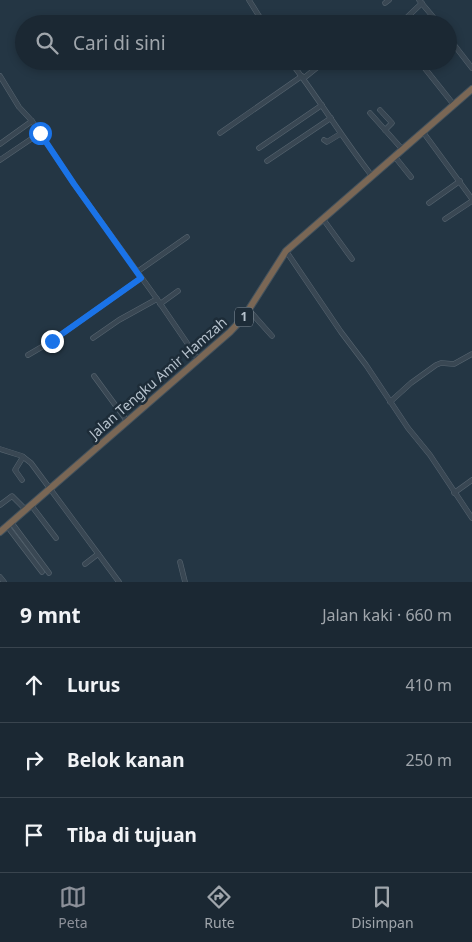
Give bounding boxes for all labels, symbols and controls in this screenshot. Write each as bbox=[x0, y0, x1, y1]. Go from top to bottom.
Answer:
search box bbox=[15, 15, 457, 70]
icon: search bbox=[33, 29, 61, 57]
text: Cari di sini bbox=[73, 30, 166, 56]
route start bbox=[29, 122, 52, 145]
road number: 1 bbox=[235, 308, 253, 326]
street label: Jalan Tengku Amir Hamzah bbox=[83, 313, 231, 444]
route end bbox=[41, 330, 64, 353]
text: 9 mnt bbox=[20, 601, 81, 629]
text: Jalan kaki · 660 m bbox=[322, 604, 452, 626]
icon: ahead bbox=[20, 671, 48, 699]
text: Lurus bbox=[67, 672, 120, 698]
text: 410 m bbox=[405, 674, 452, 696]
icon: right bbox=[20, 746, 48, 774]
text: Belok kanan bbox=[67, 747, 184, 773]
text: 250 m bbox=[405, 749, 452, 771]
icon: arrive bbox=[20, 821, 48, 849]
text: Tiba di tujuan bbox=[67, 822, 197, 848]
tab: Peta bbox=[58, 883, 88, 932]
tab: Rute bbox=[204, 883, 235, 932]
tab: Disimpan bbox=[351, 883, 414, 932]

